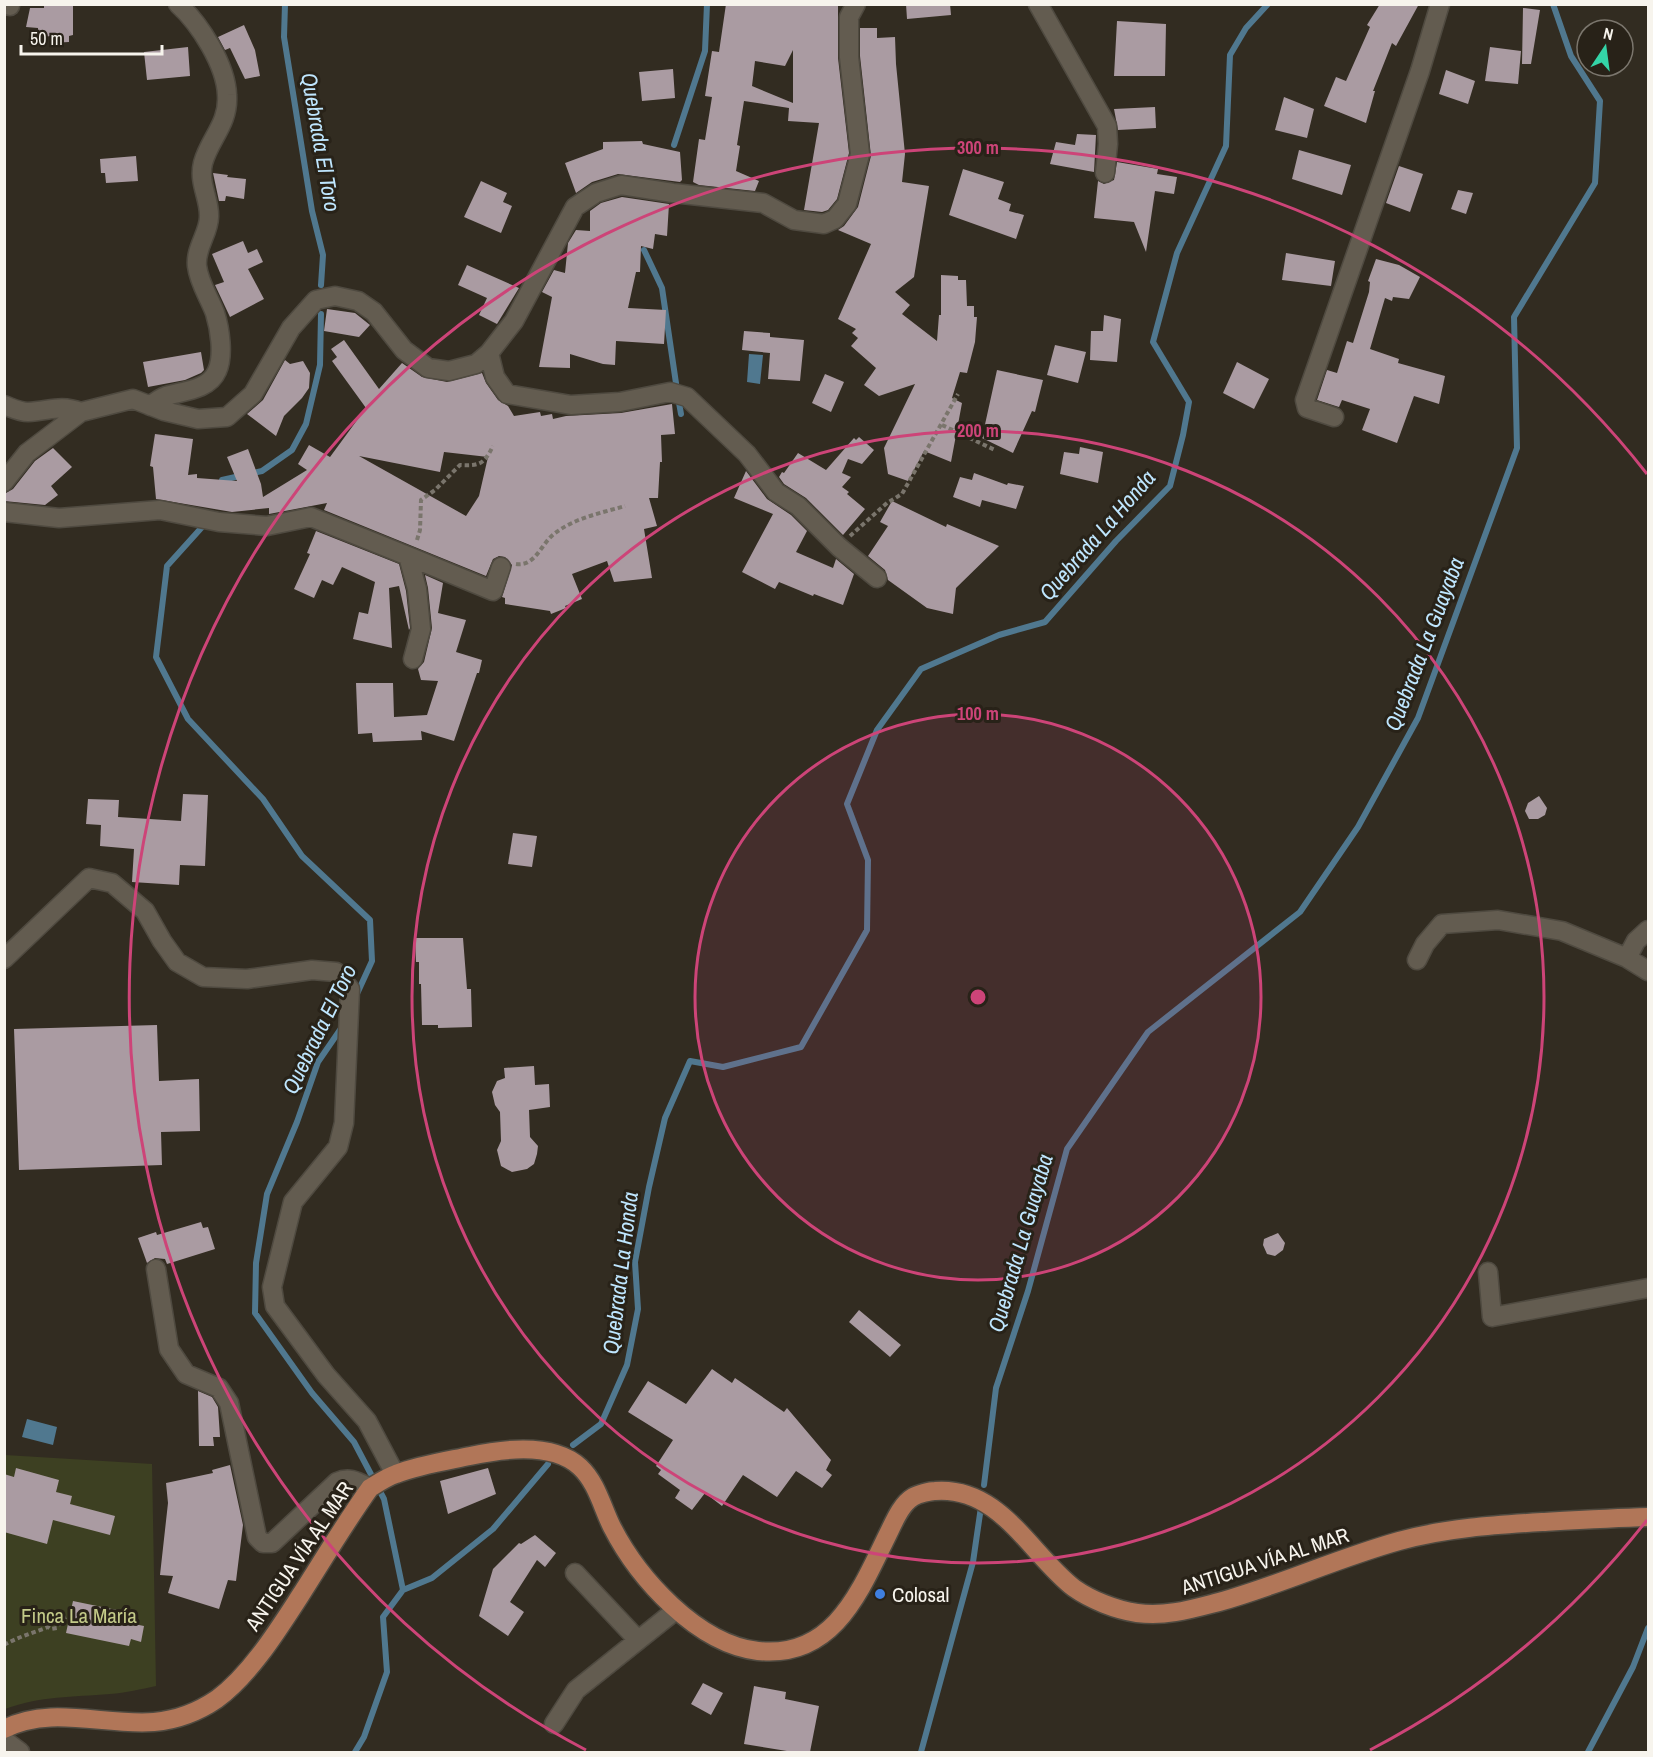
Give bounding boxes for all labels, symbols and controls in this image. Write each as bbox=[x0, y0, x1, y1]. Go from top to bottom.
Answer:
scale bar bbox=[21, 18, 162, 56]
north arrow bbox=[1575, 18, 1635, 78]
text: N bbox=[1601, 22, 1615, 45]
text: 50 m bbox=[30, 26, 63, 51]
water label: Quebrada El Toro bbox=[294, 70, 348, 214]
text: 300 m bbox=[957, 135, 999, 160]
text: 200 m bbox=[957, 418, 999, 443]
water label: Quebrada La Honda bbox=[1032, 463, 1162, 607]
water label: Quebrada La Guayaba bbox=[1377, 553, 1471, 735]
text: 100 m bbox=[957, 701, 999, 726]
water label: Quebrada El Toro bbox=[275, 959, 363, 1099]
centre of rings bbox=[968, 987, 988, 1007]
water label: Quebrada La Guayaba bbox=[980, 1151, 1060, 1335]
water label: Quebrada La Honda bbox=[595, 1190, 645, 1356]
street label: ANTIGUA VÍA AL MAR bbox=[238, 1476, 360, 1637]
street label: ANTIGUA VÍA AL MAR bbox=[1177, 1520, 1352, 1602]
place label: Colosal bbox=[892, 1580, 949, 1609]
marker: Colosal bbox=[873, 1587, 887, 1601]
park label: Finca La María bbox=[21, 1601, 137, 1630]

